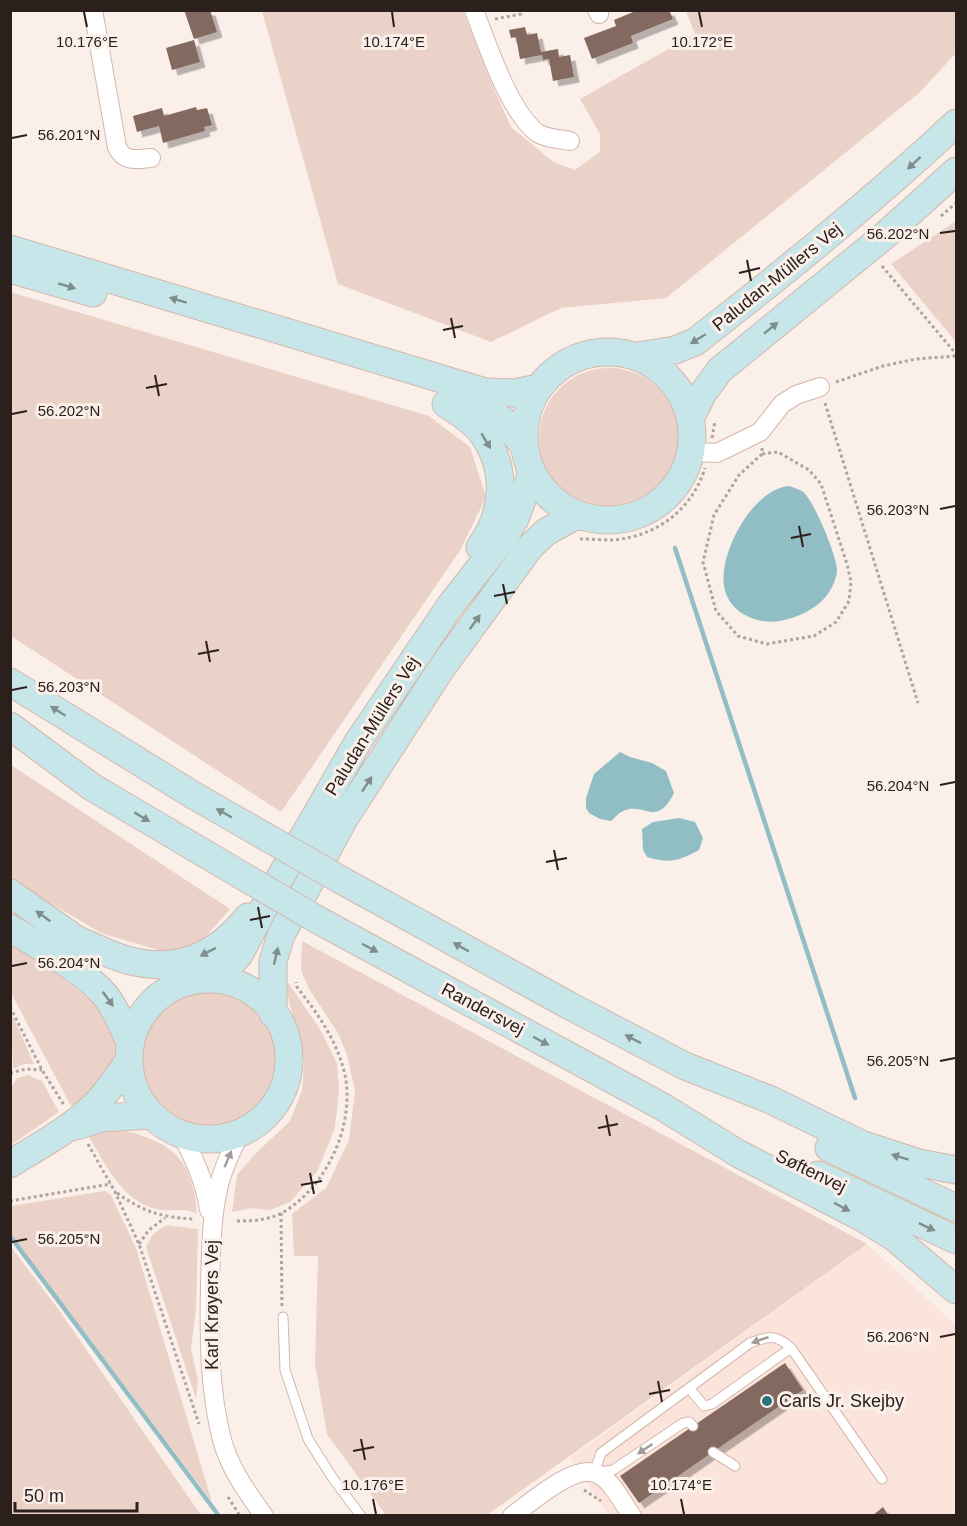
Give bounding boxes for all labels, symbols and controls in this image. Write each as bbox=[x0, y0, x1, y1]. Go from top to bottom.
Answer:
text: 10.176°E bbox=[56, 33, 118, 50]
text: 10.174°E bbox=[363, 33, 425, 50]
text: 10.172°E bbox=[671, 33, 733, 50]
text: 56.201°N bbox=[38, 126, 100, 143]
one-way arrow bbox=[906, 156, 921, 170]
street label: Paludan-Müllers Vej bbox=[708, 219, 846, 335]
text: 56.202°N bbox=[867, 225, 929, 242]
one-way arrow bbox=[58, 282, 76, 291]
one-way arrow bbox=[169, 294, 187, 304]
one-way arrow bbox=[763, 322, 779, 335]
one-way arrow bbox=[689, 334, 706, 345]
text: 56.202°N bbox=[38, 402, 100, 419]
one-way arrow bbox=[480, 433, 491, 449]
text: 56.203°N bbox=[867, 501, 929, 518]
one-way arrow bbox=[469, 614, 481, 630]
street label: Paludan-Müllers Vej bbox=[321, 653, 423, 799]
text: 56.203°N bbox=[38, 678, 100, 695]
one-way arrow bbox=[49, 706, 66, 717]
one-way arrow bbox=[361, 776, 372, 792]
text: 56.204°N bbox=[867, 777, 929, 794]
one-way arrow bbox=[216, 807, 232, 818]
one-way arrow bbox=[134, 812, 150, 823]
one-way arrow bbox=[35, 911, 51, 922]
one-way arrow bbox=[453, 942, 470, 952]
one-way arrow bbox=[361, 943, 378, 953]
one-way arrow bbox=[271, 946, 281, 965]
one-way arrow bbox=[200, 947, 217, 957]
text: 56.204°N bbox=[38, 954, 100, 971]
street label: Randersvej bbox=[438, 979, 528, 1039]
one-way arrow bbox=[102, 991, 114, 1007]
one-way arrow bbox=[625, 1034, 642, 1044]
one-way arrow bbox=[533, 1036, 550, 1046]
text: 56.205°N bbox=[867, 1052, 929, 1069]
street label: Søftenvej bbox=[772, 1145, 850, 1197]
one-way arrow bbox=[224, 1150, 233, 1168]
one-way arrow bbox=[891, 1152, 909, 1161]
one-way arrow bbox=[834, 1202, 851, 1212]
one-way arrow bbox=[918, 1222, 935, 1231]
text: 56.205°N bbox=[38, 1230, 100, 1247]
street label: Karl Krøyers Vej bbox=[202, 1240, 222, 1370]
text: 56.206°N bbox=[867, 1328, 929, 1345]
one-way arrow bbox=[750, 1336, 768, 1346]
place label: Carls Jr. Skejby bbox=[779, 1391, 904, 1411]
marker: Carls Jr. Skejby bbox=[760, 1394, 774, 1408]
one-way arrow bbox=[637, 1443, 653, 1454]
scale bar bbox=[15, 1475, 136, 1513]
text: 10.176°E bbox=[342, 1476, 404, 1493]
text: 10.174°E bbox=[650, 1476, 712, 1493]
text: 50 m bbox=[24, 1486, 64, 1506]

